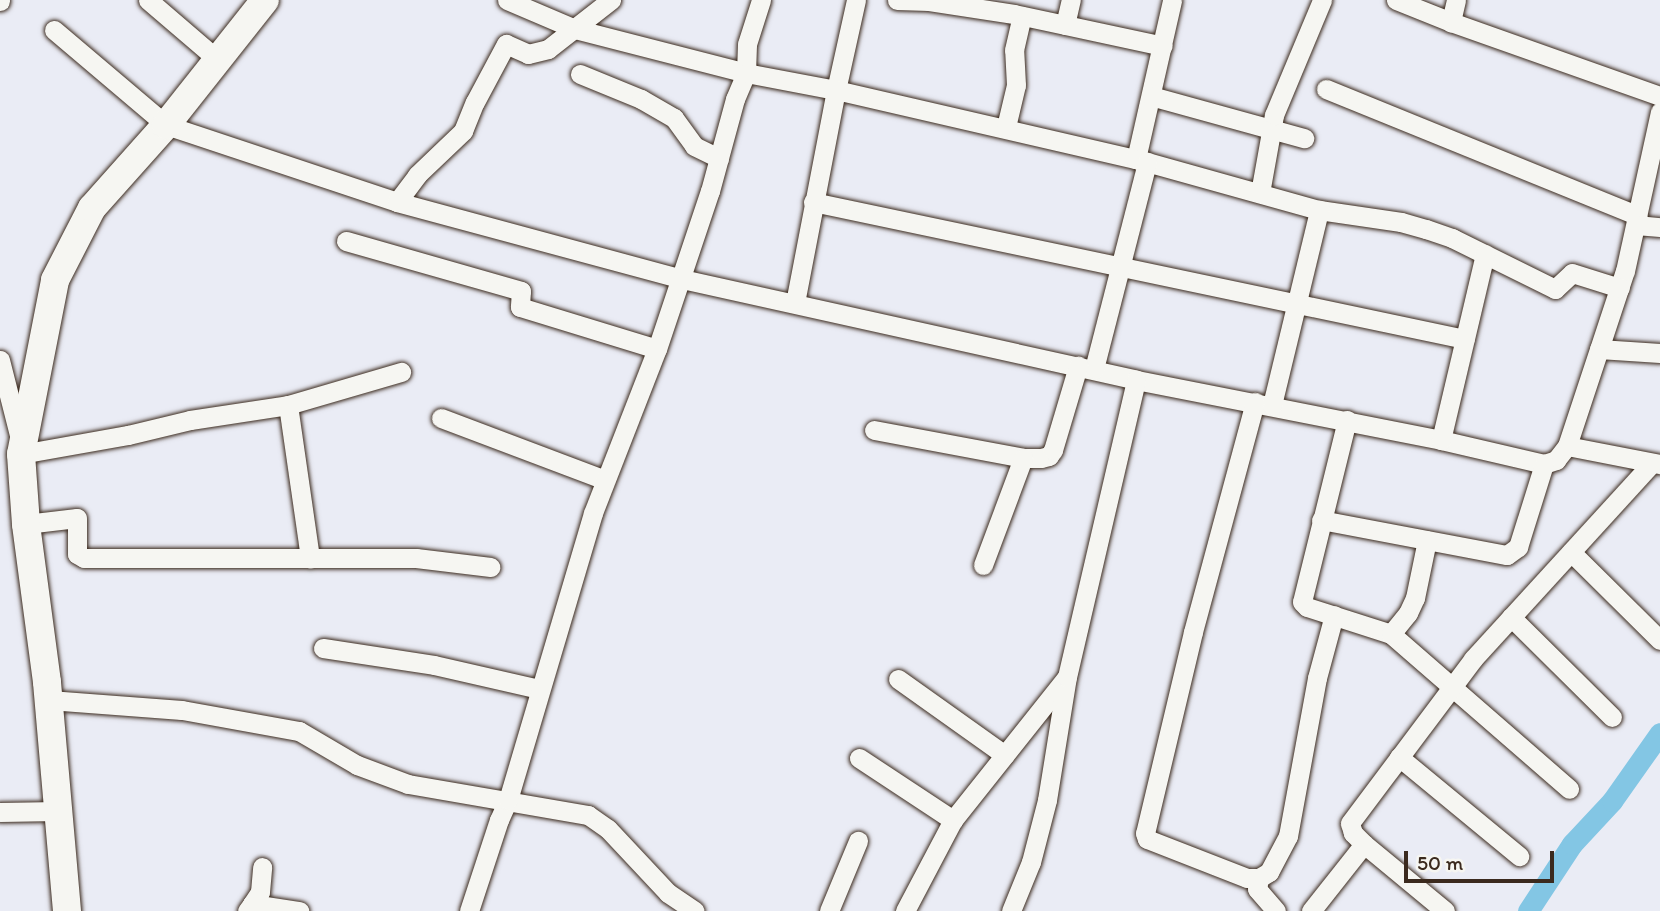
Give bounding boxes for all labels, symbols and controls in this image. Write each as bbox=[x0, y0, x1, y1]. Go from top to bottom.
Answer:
scale bar bbox=[1408, 838, 1558, 882]
text: 50 m bbox=[1417, 850, 1463, 875]

